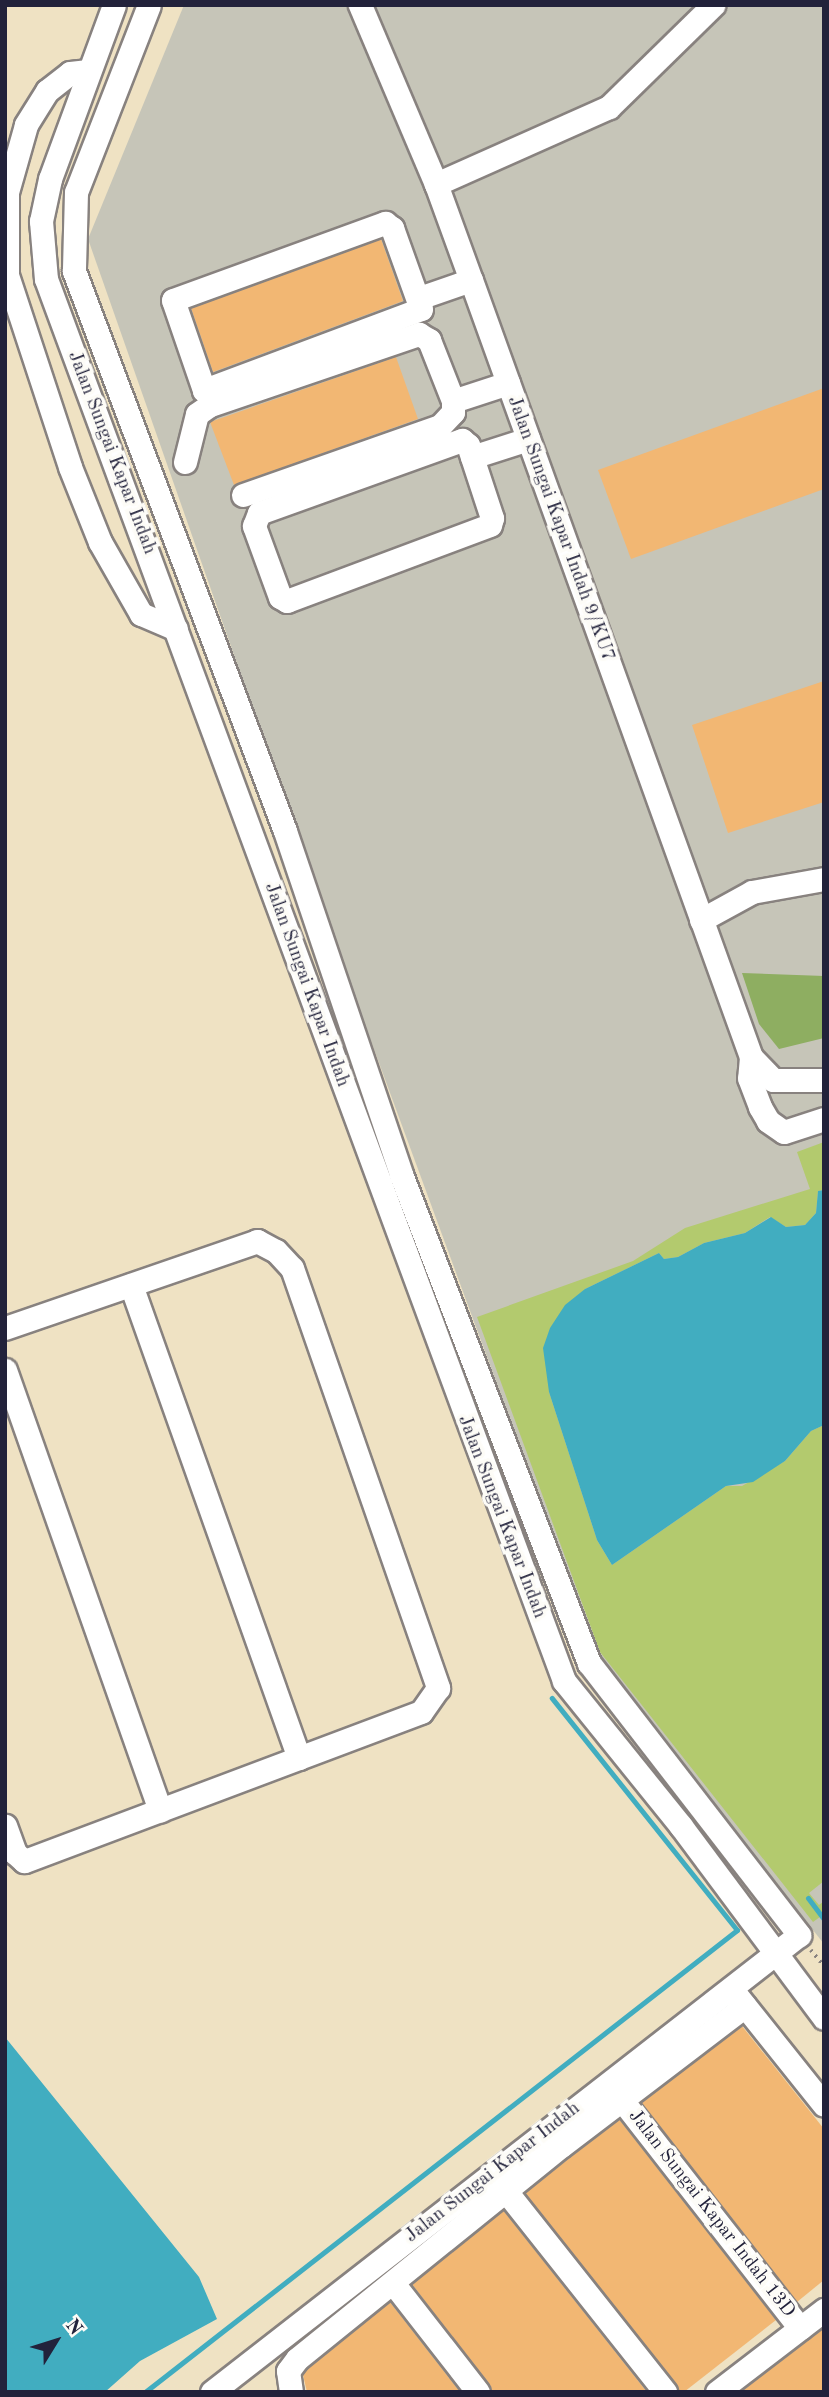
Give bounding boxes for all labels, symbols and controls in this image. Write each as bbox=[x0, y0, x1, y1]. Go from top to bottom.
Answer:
street label: Jalan Sungai Kapar Indah bbox=[62, 348, 160, 558]
street label: Jalan Sungai Kapar Indah 9/KU7 bbox=[501, 393, 619, 665]
street label: Jalan Sungai Kapar Indah bbox=[258, 880, 354, 1090]
street label: Jalan Sungai Kapar Indah bbox=[452, 1412, 550, 1622]
street label: Jalan Sungai Kapar Indah bbox=[401, 2098, 585, 2248]
street label: Jalan Sungai Kapar Indah 13D bbox=[623, 2105, 799, 2323]
north arrow bbox=[21, 2306, 91, 2376]
text: N bbox=[61, 2316, 85, 2339]

